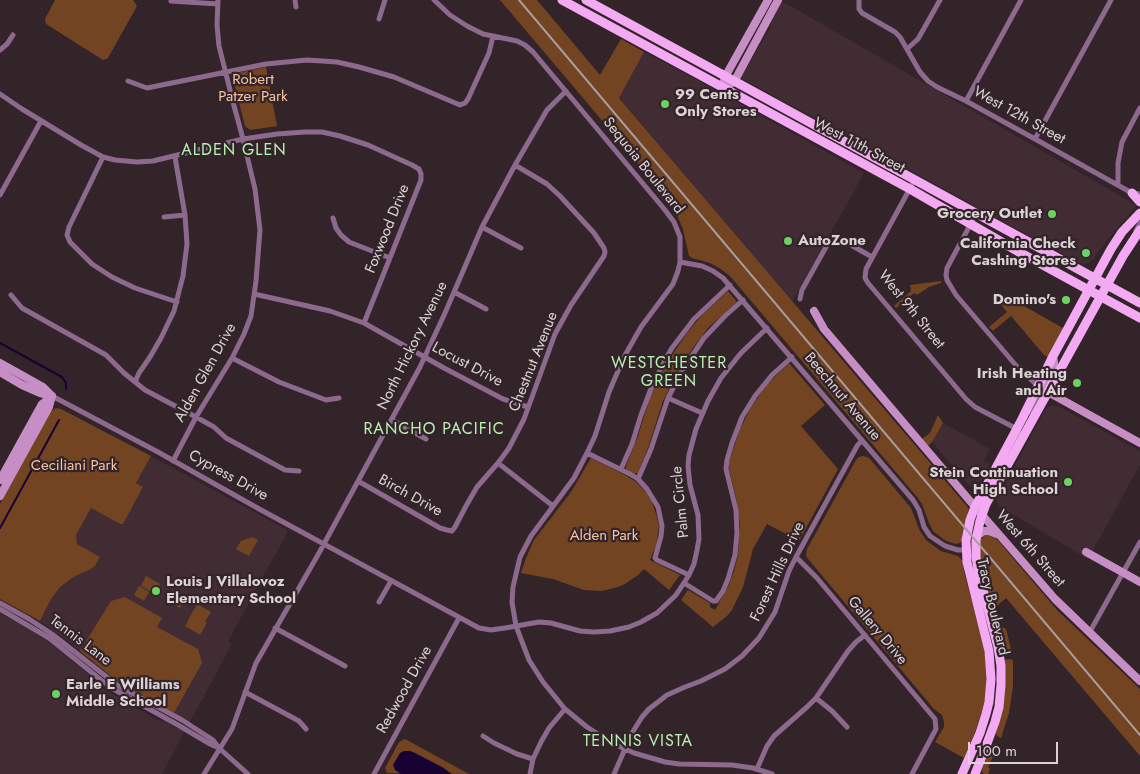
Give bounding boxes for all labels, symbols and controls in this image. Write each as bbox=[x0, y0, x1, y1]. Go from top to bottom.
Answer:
park label: Robert Patzer Park bbox=[218, 71, 288, 106]
street label: West 12th Street bbox=[970, 83, 1068, 149]
place label: 99 Cents Only Stores bbox=[675, 86, 757, 121]
marker: 99 Cents Only Stores bbox=[659, 98, 671, 110]
street label: Sequoia Boulevard bbox=[599, 114, 687, 218]
street label: West 11th Street bbox=[810, 114, 908, 178]
district label: ALDEN GLEN bbox=[180, 141, 288, 161]
street label: Foxwood Drive bbox=[362, 182, 414, 276]
place label: Grocery Outlet bbox=[937, 205, 1042, 223]
marker: Grocery Outlet bbox=[1046, 208, 1058, 220]
place label: AutoZone bbox=[798, 232, 866, 250]
marker: AutoZone bbox=[782, 235, 794, 247]
place label: California Check Cashing Stores bbox=[960, 235, 1076, 270]
marker: California Check Cashing Stores bbox=[1080, 247, 1092, 259]
street label: West 9th Street bbox=[874, 267, 948, 353]
street label: North Hickory Avenue bbox=[374, 279, 452, 413]
place label: Domino's bbox=[993, 291, 1056, 309]
marker: Domino's bbox=[1060, 294, 1072, 306]
street label: Chestnut Avenue bbox=[506, 309, 562, 415]
street label: Alden Glen Drive bbox=[171, 320, 241, 426]
street label: Locust Drive bbox=[429, 339, 505, 391]
street label: Beechnut Avenue bbox=[800, 349, 884, 445]
district label: WESTCHESTER GREEN bbox=[610, 354, 728, 392]
place label: Irish Heating and Air bbox=[977, 365, 1067, 400]
marker: Irish Heating and Air bbox=[1071, 377, 1083, 389]
district label: RANCHO PACIFIC bbox=[362, 420, 506, 440]
street label: Cypress Drive bbox=[185, 447, 271, 505]
park label: Ceciliani Park bbox=[31, 457, 117, 475]
place label: Stein Continuation High School bbox=[929, 464, 1058, 499]
street label: Palm Circle bbox=[668, 465, 694, 539]
street label: Birch Drive bbox=[375, 471, 445, 521]
marker: Stein Continuation High School bbox=[1062, 476, 1074, 488]
street label: West 6th Street bbox=[992, 507, 1068, 591]
street label: Forest Hills Drive bbox=[747, 520, 809, 624]
park label: Alden Park bbox=[570, 527, 638, 545]
street label: Tracy Boulevard bbox=[972, 557, 1012, 657]
place label: Louis J Villalovoz Elementary School bbox=[166, 573, 296, 608]
marker: Louis J Villalovoz Elementary School bbox=[150, 585, 162, 597]
street label: Gallery Drive bbox=[843, 593, 911, 669]
street label: Tennis Lane bbox=[45, 612, 115, 670]
street label: Redwood Drive bbox=[374, 643, 436, 737]
place label: Earle E Williams Middle School bbox=[66, 676, 180, 711]
marker: Earle E Williams Middle School bbox=[50, 688, 62, 700]
district label: TENNIS VISTA bbox=[581, 732, 695, 752]
scale bar bbox=[970, 732, 1060, 764]
text: 100 m bbox=[976, 740, 1017, 762]

